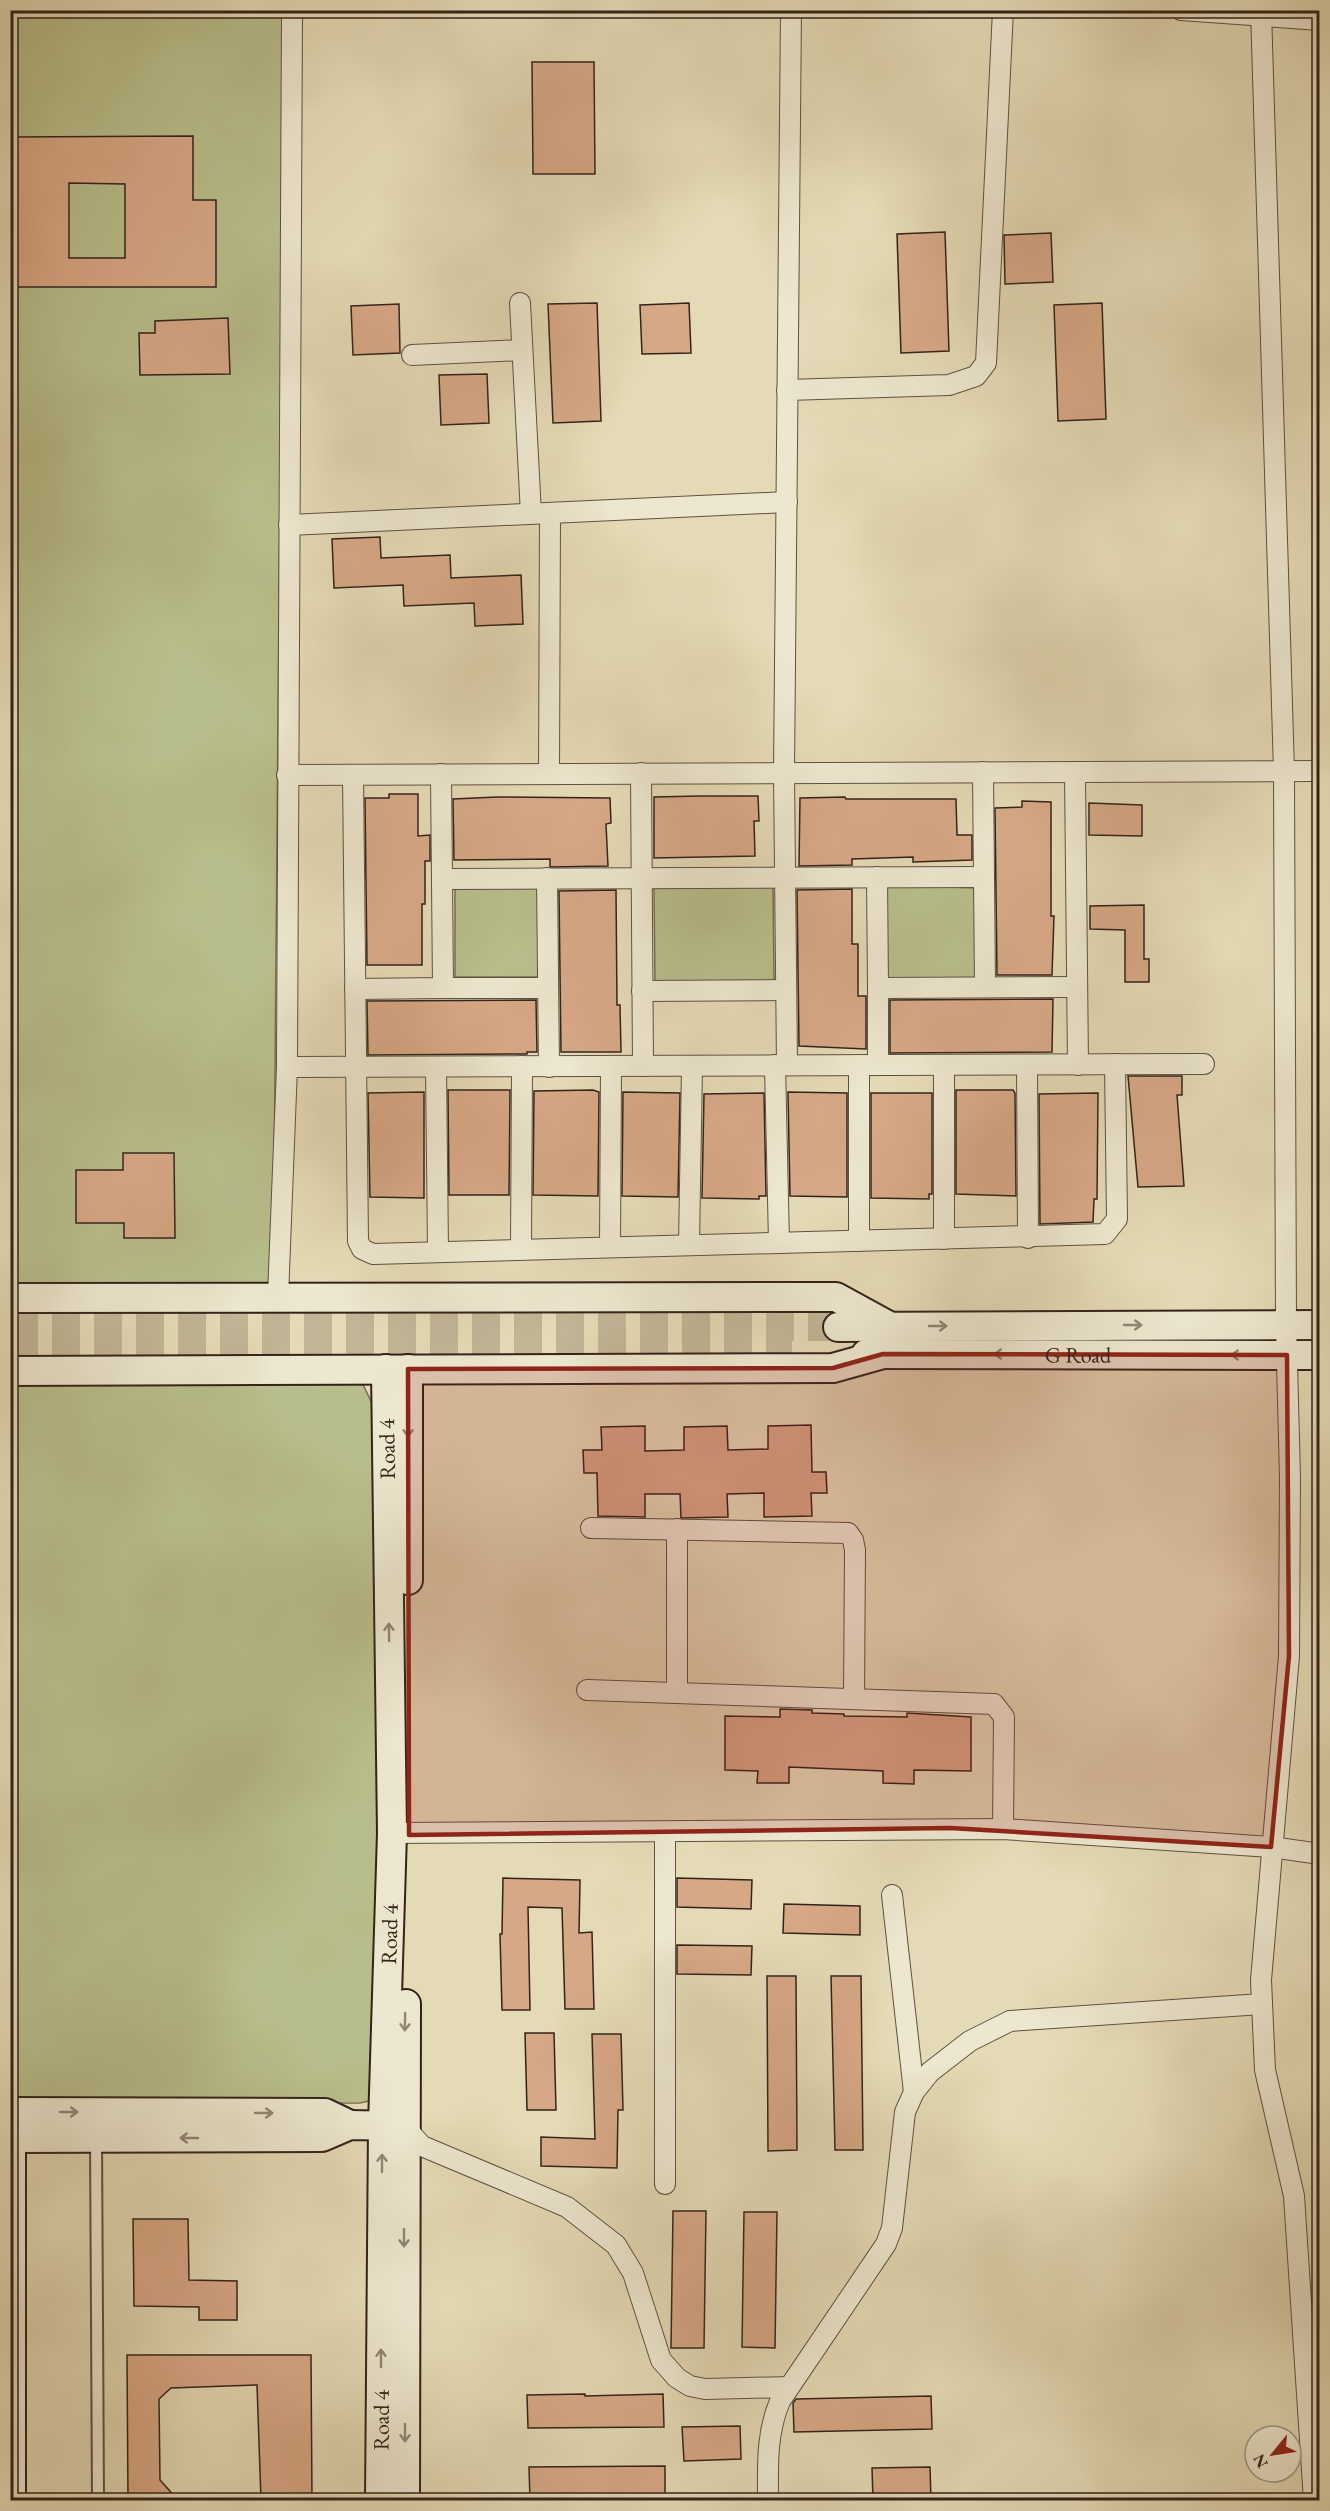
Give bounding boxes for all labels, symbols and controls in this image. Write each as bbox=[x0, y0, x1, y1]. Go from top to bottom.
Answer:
one-way arrow bbox=[1123, 1319, 1143, 1331]
one-way arrow bbox=[928, 1320, 948, 1332]
street label: G Road bbox=[1045, 1340, 1112, 1369]
one-way arrow bbox=[994, 1348, 1014, 1360]
one-way arrow bbox=[1231, 1349, 1251, 1361]
one-way arrow bbox=[402, 1417, 414, 1437]
street label: Road 4 bbox=[372, 1418, 402, 1480]
one-way arrow bbox=[383, 1623, 395, 1643]
street label: Road 4 bbox=[373, 1903, 404, 1965]
one-way arrow bbox=[400, 2011, 411, 2031]
one-way arrow bbox=[58, 2106, 78, 2118]
one-way arrow bbox=[253, 2107, 273, 2119]
one-way arrow bbox=[179, 2132, 199, 2144]
one-way arrow bbox=[376, 2154, 388, 2174]
one-way arrow bbox=[398, 2227, 410, 2247]
one-way arrow bbox=[375, 2349, 387, 2369]
street label: Road 4 bbox=[366, 2389, 395, 2451]
one-way arrow bbox=[399, 2422, 411, 2442]
north arrow bbox=[1243, 2424, 1303, 2484]
text: N bbox=[1248, 2450, 1273, 2472]

